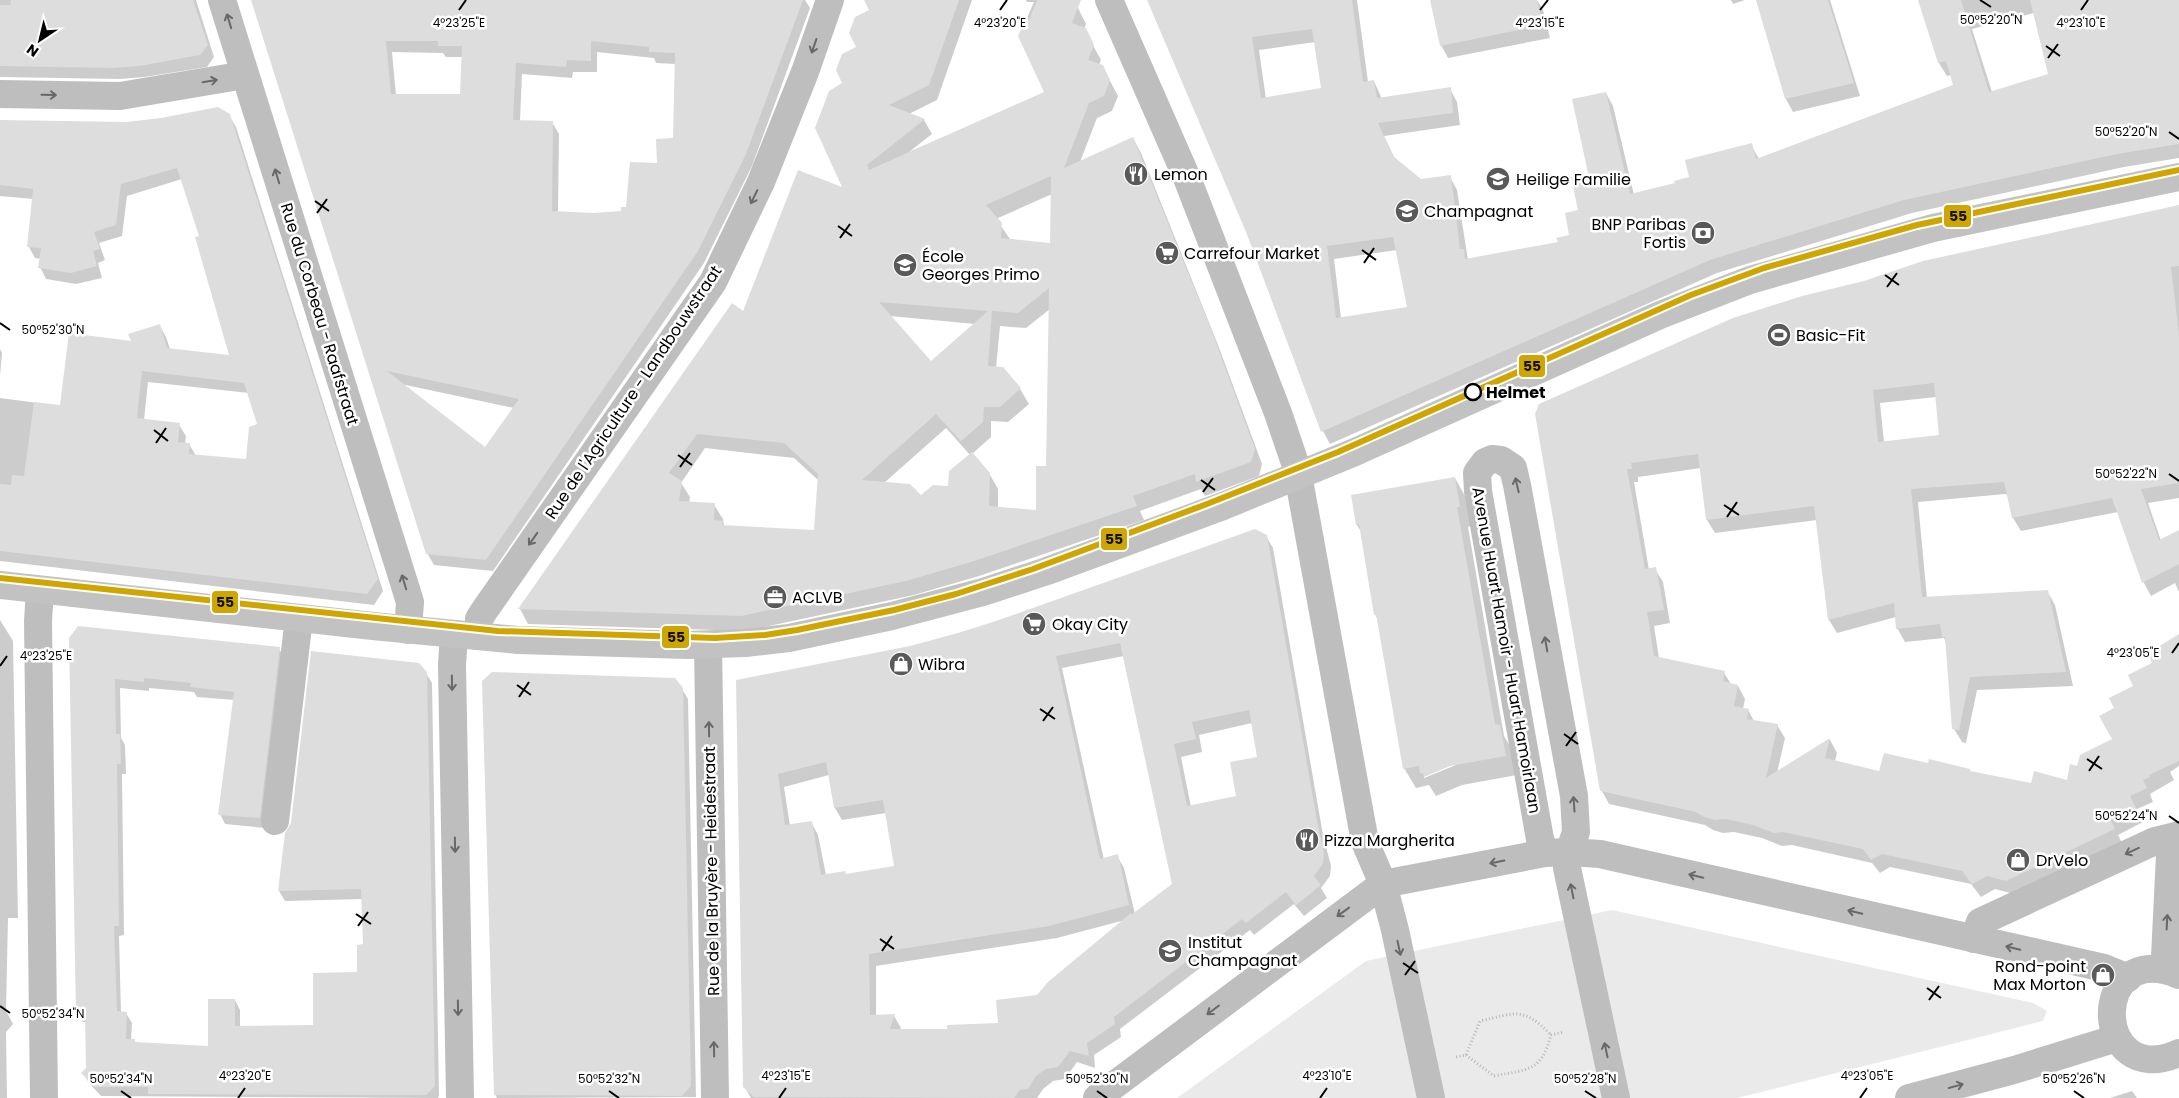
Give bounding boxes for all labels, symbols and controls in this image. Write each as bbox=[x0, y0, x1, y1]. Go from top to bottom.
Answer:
text: 50°52'20"N bbox=[1960, 11, 2022, 28]
one-way arrow bbox=[223, 14, 233, 30]
text: 4°23'25"E bbox=[433, 14, 485, 31]
text: 4°23'20"E bbox=[974, 14, 1026, 31]
text: 4°23'15"E bbox=[1515, 14, 1565, 31]
text: 4°23'10"E bbox=[2056, 14, 2106, 31]
north arrow bbox=[15, 15, 65, 65]
one-way arrow bbox=[809, 38, 818, 53]
text: N bbox=[22, 39, 43, 62]
one-way arrow bbox=[202, 76, 218, 86]
one-way arrow bbox=[40, 90, 56, 100]
text: 50°52'20"N bbox=[2095, 123, 2157, 140]
restaurant icon: Lemon bbox=[1123, 161, 1149, 187]
place label: Lemon bbox=[1154, 163, 1208, 186]
school or university icon: Heilige Familie bbox=[1485, 166, 1511, 192]
place label: Heilige Familie bbox=[1516, 168, 1631, 191]
one-way arrow bbox=[272, 169, 282, 185]
one-way arrow bbox=[749, 189, 758, 204]
school or university icon: Champagnat bbox=[1394, 198, 1420, 224]
street label: Rue du Corbeau - Raafstraat bbox=[275, 200, 364, 428]
place label: Champagnat bbox=[1424, 200, 1533, 223]
line badge: 55 bbox=[1943, 204, 1972, 228]
text: 55 bbox=[1949, 206, 1967, 226]
place label: BNP Paribas Fortis bbox=[1591, 213, 1686, 254]
bank icon: BNP Paribas Fortis bbox=[1690, 220, 1716, 246]
supermarket icon: Carrefour Market bbox=[1154, 240, 1180, 266]
place label: Carrefour Market bbox=[1184, 242, 1320, 265]
place label: École Georges Primo bbox=[922, 245, 1040, 286]
school or university icon: École Georges Primo bbox=[892, 252, 918, 278]
street label: Rue de l'Agriculture - Landbouwstraat bbox=[540, 261, 727, 524]
text: 50°52'30"N bbox=[22, 321, 84, 338]
sports icon: Basic-Fit bbox=[1766, 322, 1792, 348]
place label: Basic-Fit bbox=[1796, 324, 1865, 347]
line badge: 55 bbox=[1518, 354, 1546, 378]
text: 55 bbox=[1523, 356, 1541, 376]
place label: Helmet bbox=[1486, 381, 1546, 404]
marker: Helmet bbox=[1464, 383, 1482, 401]
text: 50°52'22"N bbox=[2095, 465, 2157, 482]
one-way arrow bbox=[1512, 477, 1521, 493]
street label: Avenue Huart Hamoir - Huart Hamoirlaan bbox=[1466, 485, 1547, 815]
line badge: 55 bbox=[1100, 527, 1128, 551]
text: 55 bbox=[1105, 529, 1123, 549]
one-way arrow bbox=[528, 531, 538, 545]
one-way arrow bbox=[399, 575, 408, 590]
office icon: ACLVB bbox=[762, 584, 788, 610]
place label: ACLVB bbox=[792, 586, 843, 609]
line badge: 55 bbox=[211, 590, 239, 614]
text: 55 bbox=[216, 592, 234, 612]
supermarket icon: Okay City bbox=[1021, 611, 1047, 637]
place label: Okay City bbox=[1052, 613, 1128, 636]
line badge: 55 bbox=[661, 625, 690, 649]
text: 55 bbox=[667, 627, 685, 647]
one-way arrow bbox=[1541, 637, 1551, 653]
text: 4°23'05"E bbox=[2106, 644, 2160, 661]
text: 4°23'25"E bbox=[20, 647, 72, 664]
shop icon: Wibra bbox=[888, 651, 914, 677]
place label: Wibra bbox=[918, 653, 965, 676]
one-way arrow bbox=[447, 674, 457, 691]
one-way arrow bbox=[704, 722, 714, 738]
street label: Rue de la Bruyère - Heidestraat bbox=[698, 746, 725, 996]
one-way arrow bbox=[1570, 797, 1579, 813]
text: 50°52'24"N bbox=[2095, 807, 2157, 824]
restaurant icon: Pizza Margherita bbox=[1294, 827, 1320, 853]
place label: Pizza Margherita bbox=[1324, 829, 1455, 852]
one-way arrow bbox=[450, 837, 460, 853]
shop icon: DrVelo bbox=[2005, 847, 2031, 873]
one-way arrow bbox=[2125, 847, 2140, 857]
place label: DrVelo bbox=[2036, 849, 2088, 872]
one-way arrow bbox=[1489, 858, 1505, 867]
one-way arrow bbox=[1689, 871, 1705, 880]
one-way arrow bbox=[1567, 884, 1576, 900]
one-way arrow bbox=[1337, 907, 1350, 918]
one-way arrow bbox=[1847, 907, 1863, 916]
one-way arrow bbox=[2163, 915, 2172, 931]
place label: Institut Champagnat bbox=[1188, 931, 1297, 972]
school or university icon: Institut Champagnat bbox=[1157, 938, 1183, 964]
one-way arrow bbox=[1395, 940, 1404, 956]
one-way arrow bbox=[2006, 942, 2022, 952]
place label: Rond-point Max Morton bbox=[1993, 955, 2086, 996]
shop icon: Rond-point Max Morton bbox=[2090, 962, 2116, 988]
one-way arrow bbox=[454, 1000, 463, 1016]
text: 50°52'34"N bbox=[22, 1005, 84, 1022]
one-way arrow bbox=[1207, 1005, 1220, 1016]
one-way arrow bbox=[709, 1042, 719, 1058]
one-way arrow bbox=[1601, 1043, 1610, 1059]
text: 4°23'20"E bbox=[219, 1067, 271, 1084]
text: 4°23'15"E bbox=[761, 1067, 811, 1084]
text: 4°23'10"E bbox=[1302, 1067, 1352, 1084]
text: 4°23'05"E bbox=[1840, 1067, 1894, 1084]
text: 50°52'34"N bbox=[90, 1070, 152, 1087]
text: 50°52'32"N bbox=[578, 1070, 640, 1087]
text: 50°52'30"N bbox=[1066, 1070, 1128, 1087]
text: 50°52'28"N bbox=[1554, 1070, 1616, 1087]
text: 50°52'26"N bbox=[2043, 1070, 2105, 1087]
one-way arrow bbox=[1948, 1080, 1964, 1090]

